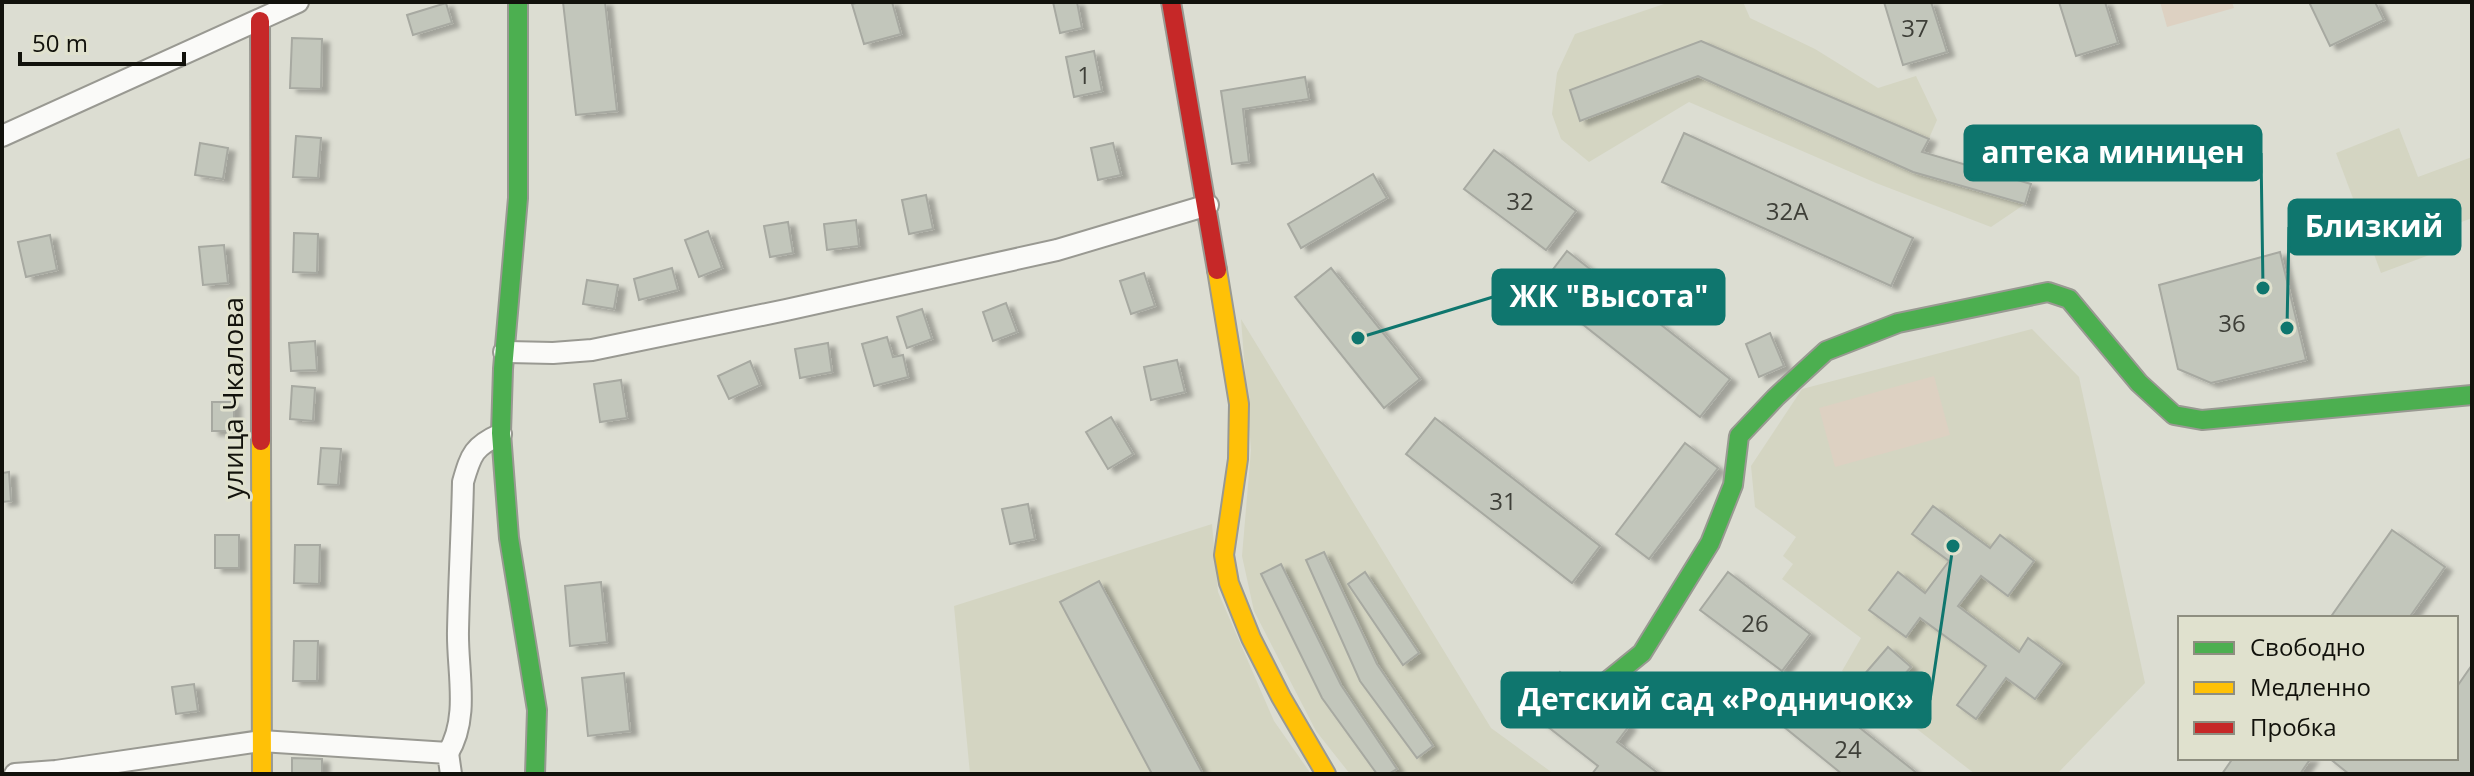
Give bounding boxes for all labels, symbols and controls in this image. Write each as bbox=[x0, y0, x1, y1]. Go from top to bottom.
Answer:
house number: 37 bbox=[1901, 11, 1929, 44]
scale bar bbox=[20, 16, 184, 66]
text: 50 m bbox=[32, 26, 88, 59]
house number: 1 bbox=[1077, 58, 1091, 91]
callout: аптека миницен bbox=[1965, 126, 2261, 180]
text: аптека миницен bbox=[1981, 131, 2245, 172]
house number: 32 bbox=[1506, 184, 1534, 217]
house number: 32А bbox=[1766, 194, 1809, 227]
callout: Близкий bbox=[2289, 200, 2460, 254]
text: Близкий bbox=[2305, 205, 2443, 246]
callout: ЖК "Высота" bbox=[1493, 270, 1724, 324]
text: ЖК "Высота" bbox=[1510, 275, 1708, 316]
street label: улица Чкалова bbox=[213, 297, 251, 499]
house number: 36 bbox=[2218, 306, 2246, 339]
house number: 31 bbox=[1489, 484, 1517, 517]
house number: 26 bbox=[1741, 606, 1769, 639]
legend bbox=[2178, 616, 2458, 760]
text: Свободно bbox=[2250, 630, 2365, 663]
text: Медленно bbox=[2250, 670, 2371, 703]
callout: Детский сад «Родничок» bbox=[1502, 673, 1930, 727]
text: Детский сад «Родничок» bbox=[1518, 678, 1914, 719]
text: Пробка bbox=[2250, 710, 2337, 743]
house number: 24 bbox=[1834, 732, 1862, 765]

